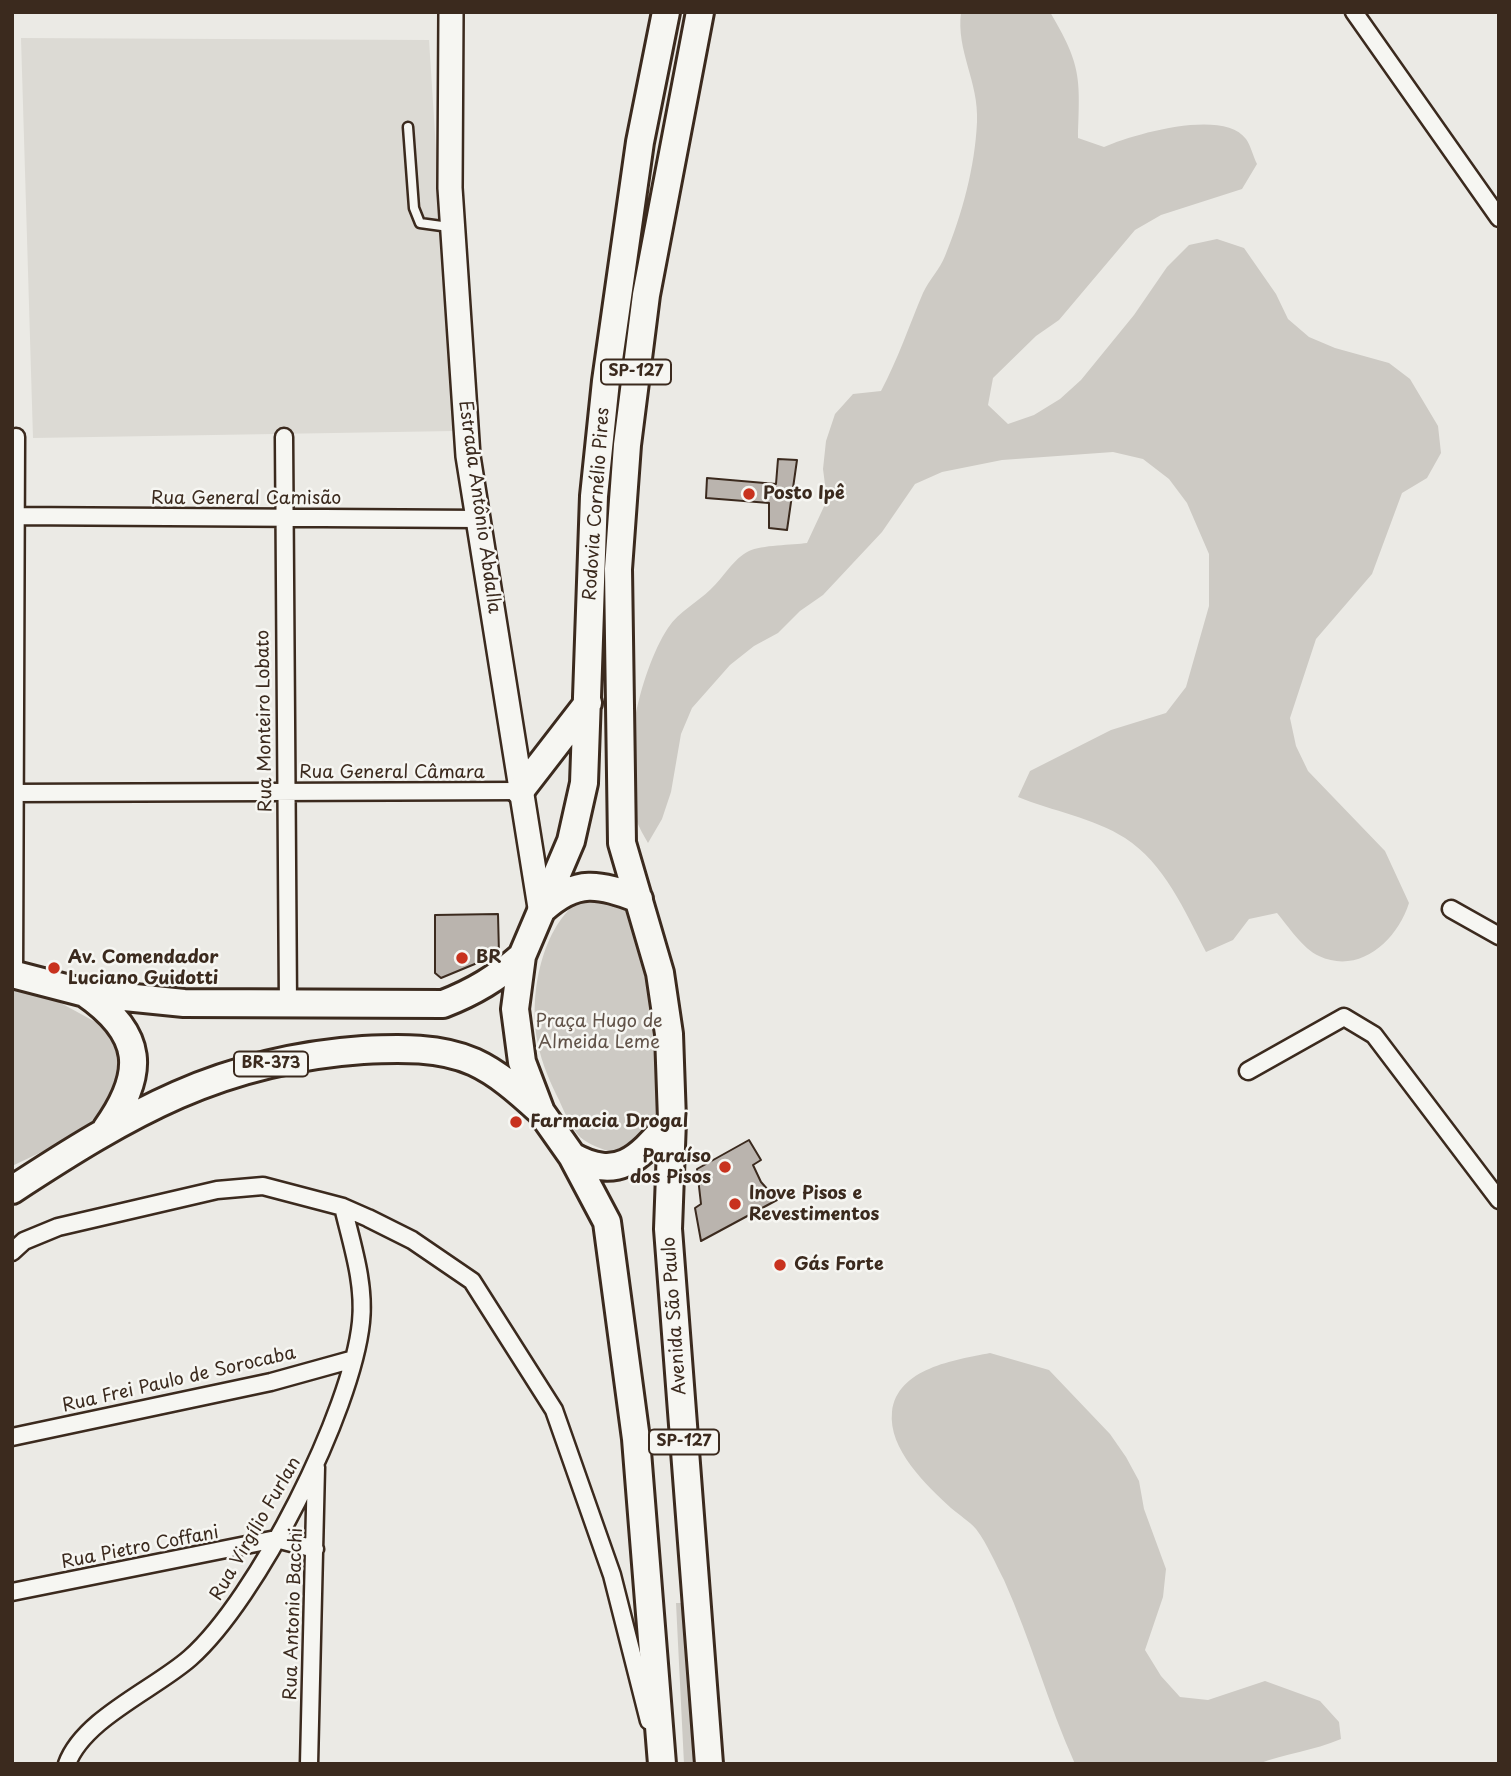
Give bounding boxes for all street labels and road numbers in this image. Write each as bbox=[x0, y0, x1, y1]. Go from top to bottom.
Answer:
road number: SP-127 bbox=[601, 360, 671, 384]
street label: Estrada Antônio Abdalla bbox=[453, 399, 505, 615]
street label: Rodovia Cornélio Pires bbox=[579, 407, 615, 601]
street label: Rua General Camisão bbox=[151, 488, 341, 510]
street label: Rua Monteiro Lobato bbox=[253, 630, 277, 812]
street label: Rua General Câmara bbox=[299, 762, 485, 784]
road number: BR-373 bbox=[234, 1052, 308, 1076]
street label: Avenida São Paulo bbox=[659, 1236, 691, 1396]
street label: Rua Frei Paulo de Sorocaba bbox=[60, 1343, 298, 1417]
road number: SP-127 bbox=[649, 1430, 719, 1454]
street label: Rua Virgílio Furlan bbox=[206, 1453, 306, 1605]
street label: Rua Pietro Coffani bbox=[59, 1522, 221, 1574]
street label: Rua Antonio Bacchi bbox=[280, 1527, 308, 1701]

